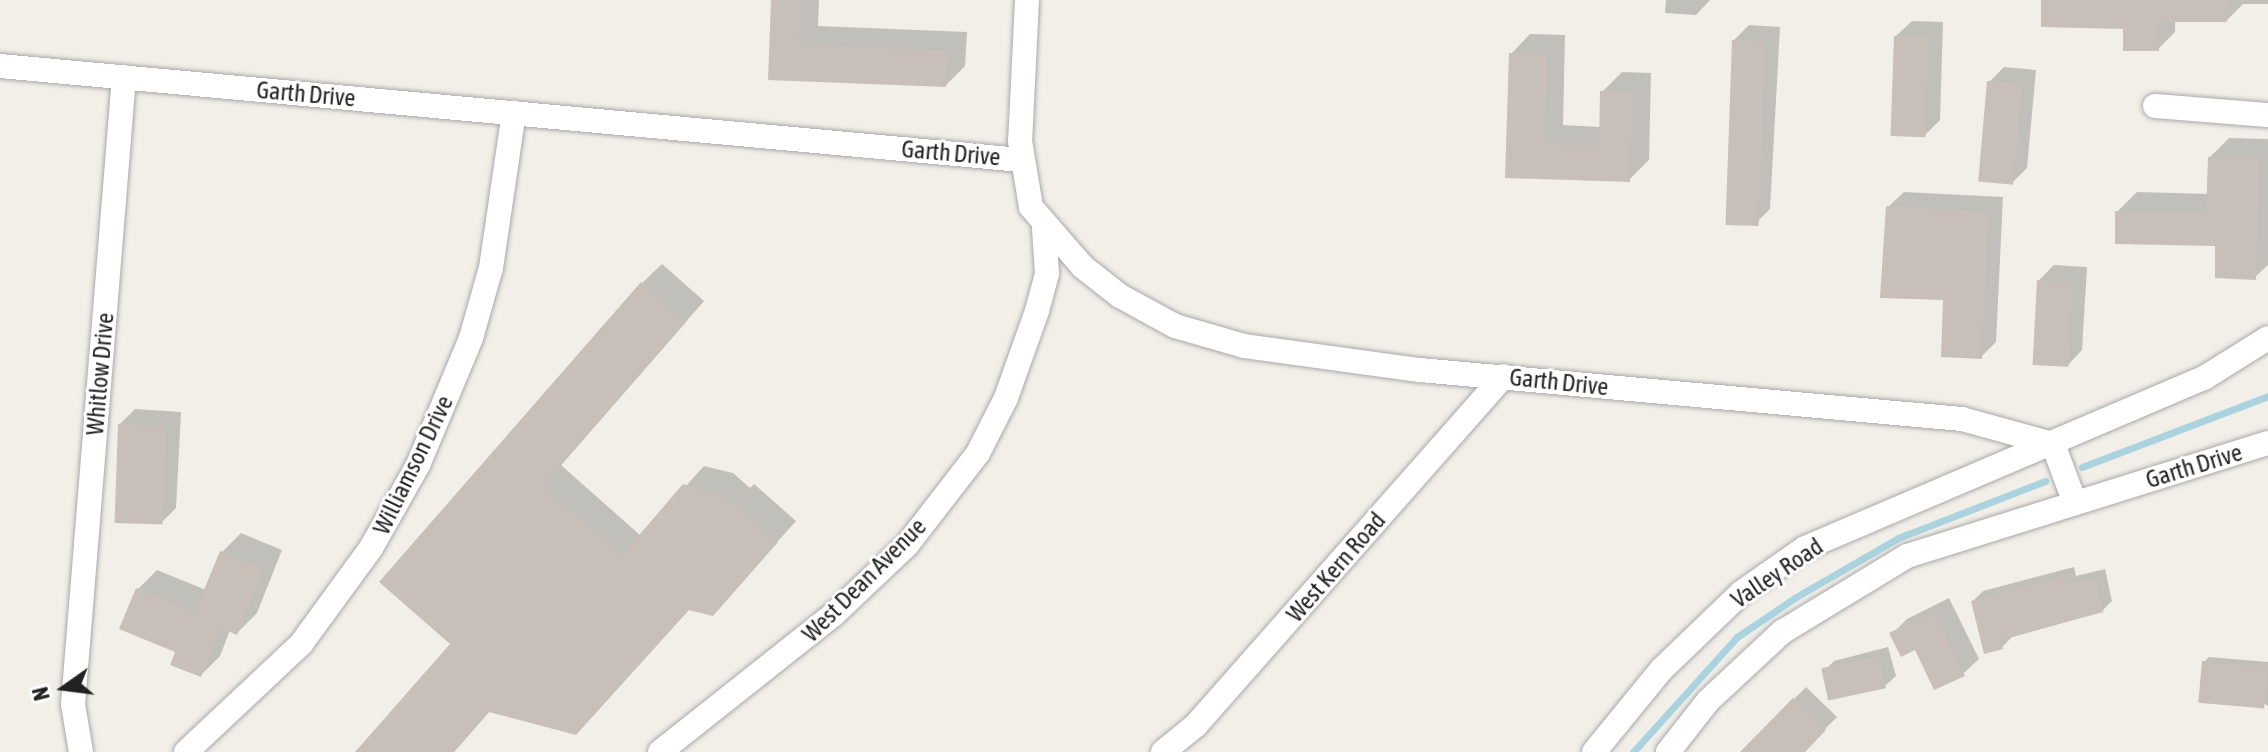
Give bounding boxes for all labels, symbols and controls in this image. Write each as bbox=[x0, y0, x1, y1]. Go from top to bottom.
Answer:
street label: Garth Drive bbox=[255, 75, 357, 113]
street label: Garth Drive bbox=[900, 134, 1002, 172]
street label: Whitlow Drive bbox=[80, 312, 120, 436]
street label: Garth Drive bbox=[1508, 362, 1610, 402]
street label: Williamson Drive bbox=[367, 391, 459, 539]
street label: Garth Drive bbox=[2142, 438, 2246, 494]
street label: West Kern Road bbox=[1280, 506, 1392, 628]
street label: West Dean Avenue bbox=[796, 512, 932, 648]
street label: Valley Road bbox=[1726, 532, 1828, 614]
north arrow bbox=[24, 648, 104, 728]
text: N bbox=[27, 684, 55, 703]

